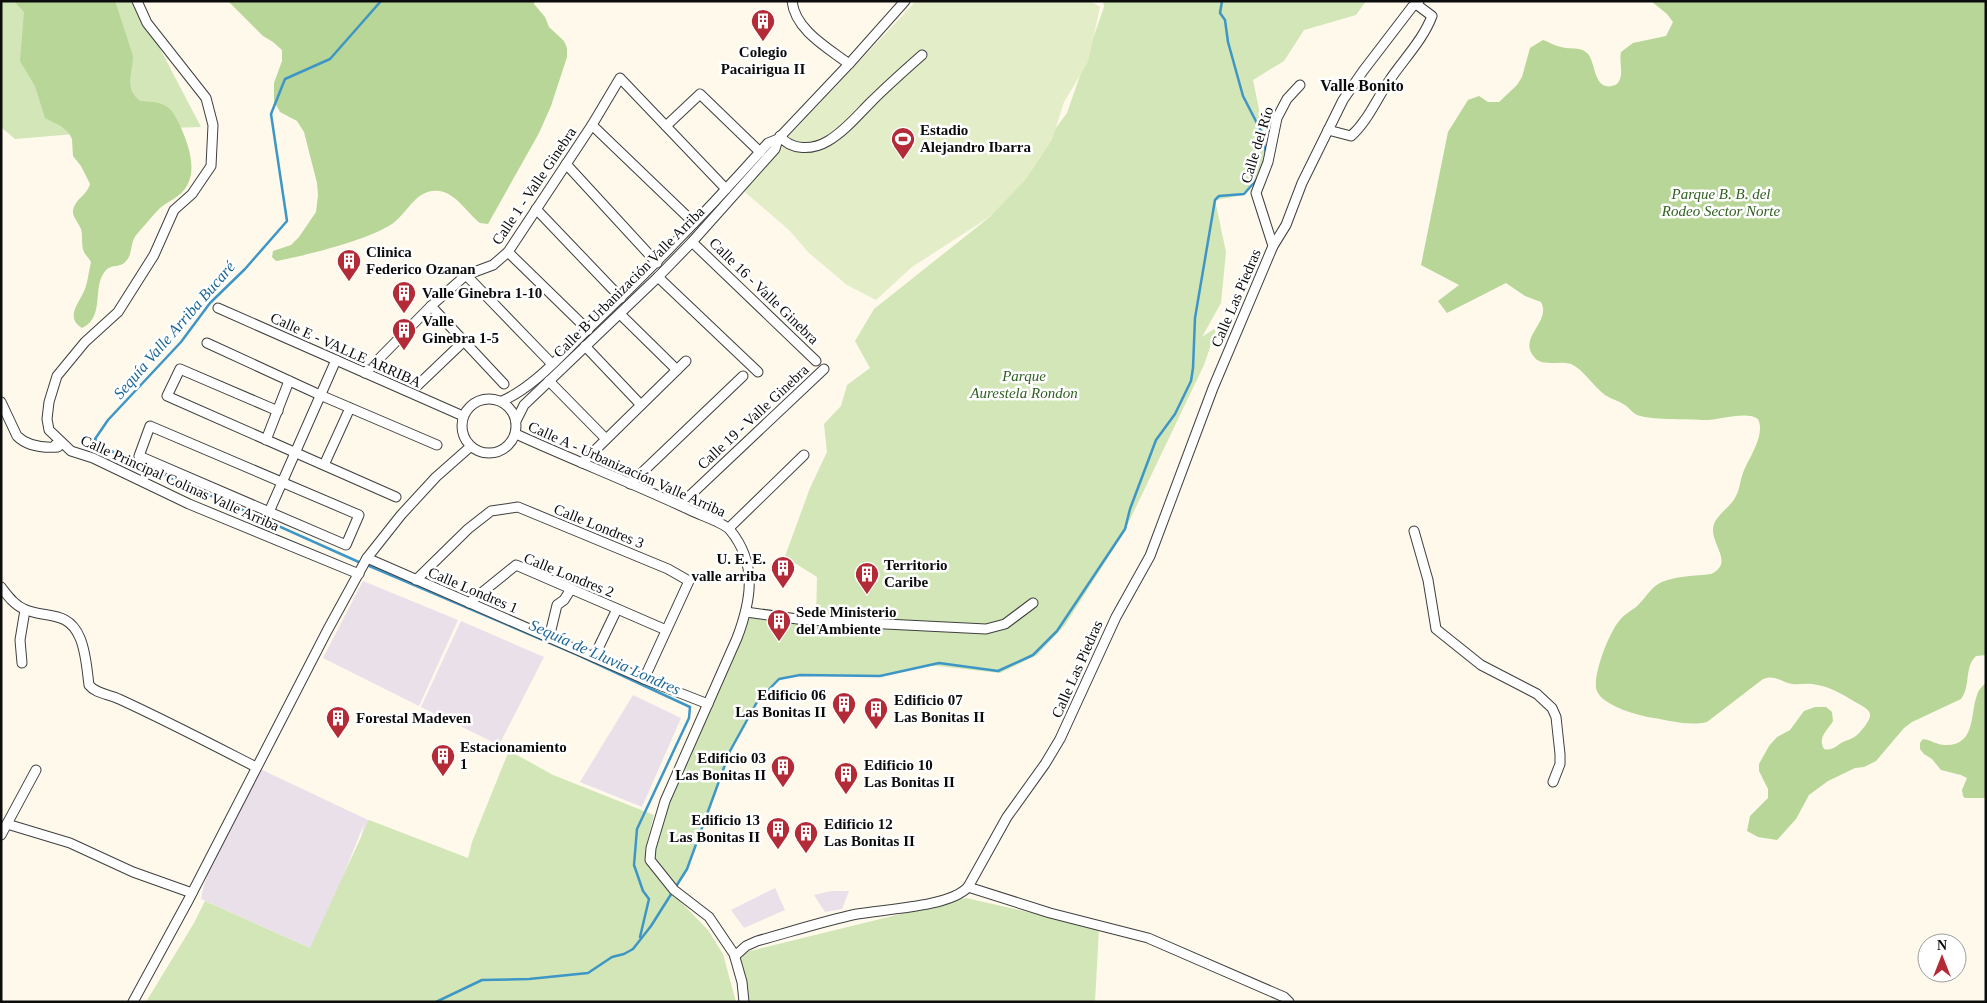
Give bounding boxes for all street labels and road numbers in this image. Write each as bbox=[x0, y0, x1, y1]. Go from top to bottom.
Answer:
street label: Calle del Río bbox=[1238, 105, 1276, 185]
street label: Calle 1 - Valle Ginebra bbox=[489, 124, 579, 248]
street label: Calle B Urbanización Valle Arriba bbox=[550, 203, 708, 361]
street label: Calle 16 - Valle Ginebra bbox=[706, 235, 822, 348]
street label: Calle Las Piedras bbox=[1208, 246, 1264, 349]
street label: Calle E - VALLE ARRIBA bbox=[268, 309, 424, 391]
street label: Calle 19 - Valle Ginebra bbox=[694, 361, 812, 472]
street label: Calle A - Urbanización Valle Arriba bbox=[526, 418, 728, 520]
street label: Calle Principal Colinas Valle Arriba bbox=[78, 432, 282, 534]
street label: Calle Londres 3 bbox=[552, 501, 646, 551]
street label: Calle Londres 2 bbox=[522, 550, 616, 600]
street label: Calle Londres 1 bbox=[426, 564, 520, 616]
street label: Calle Las Piedras bbox=[1048, 618, 1106, 720]

